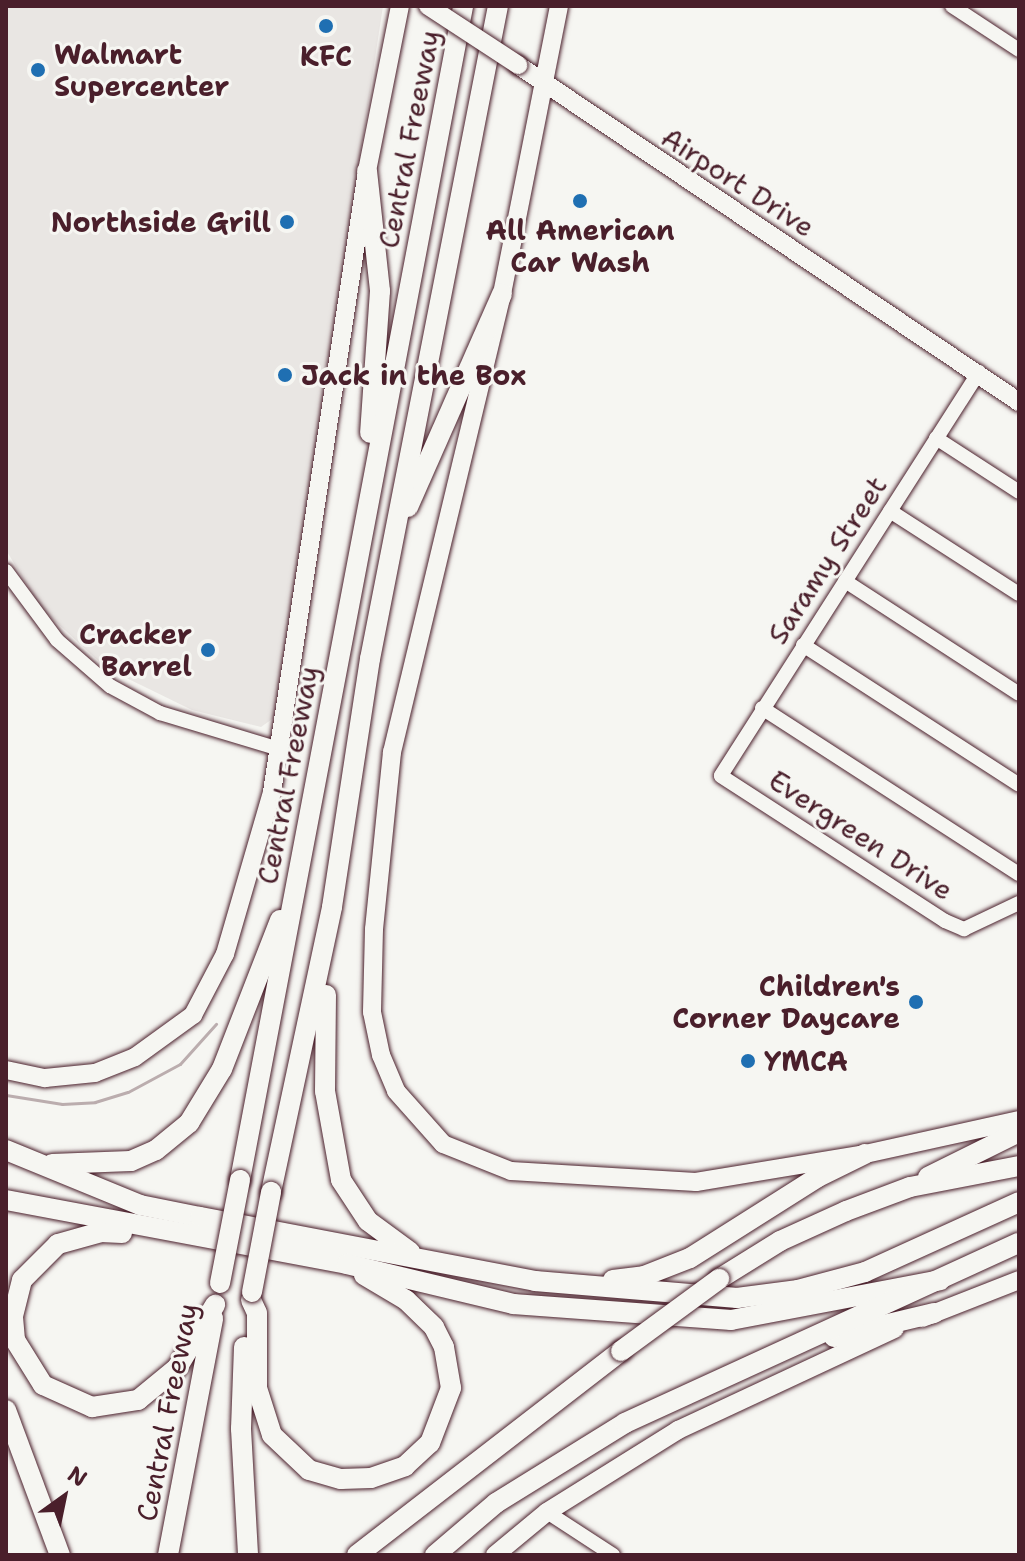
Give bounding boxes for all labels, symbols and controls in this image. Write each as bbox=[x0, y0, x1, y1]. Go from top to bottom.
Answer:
marker: KFC bbox=[317, 17, 335, 35]
street label: Central Freeway bbox=[371, 27, 447, 251]
place label: Walmart Supercenter bbox=[54, 37, 229, 103]
place label: KFC bbox=[300, 39, 352, 73]
marker: Walmart Supercenter bbox=[29, 61, 47, 79]
street label: Airport Drive bbox=[655, 120, 821, 244]
marker: All American Car Wash bbox=[571, 192, 589, 210]
place label: Northside Grill bbox=[51, 205, 271, 239]
marker: Northside Grill bbox=[278, 213, 296, 231]
place label: All American Car Wash bbox=[485, 213, 675, 279]
place label: Jack in the Box bbox=[301, 358, 526, 392]
marker: Jack in the Box bbox=[276, 366, 294, 384]
street label: Saramy Street bbox=[760, 470, 894, 650]
place label: Cracker Barrel bbox=[79, 617, 192, 683]
marker: Cracker Barrel bbox=[199, 641, 217, 659]
street label: Central Freeway bbox=[250, 663, 326, 887]
street label: Evergreen Drive bbox=[763, 763, 959, 907]
place label: Children's Corner Daycare bbox=[672, 969, 900, 1035]
marker: Children's Corner Daycare bbox=[907, 993, 925, 1011]
place label: YMCA bbox=[764, 1044, 848, 1078]
marker: YMCA bbox=[739, 1052, 757, 1070]
street label: Central Freeway bbox=[129, 1300, 205, 1524]
north arrow bbox=[24, 1457, 104, 1537]
text: N bbox=[62, 1460, 93, 1493]

